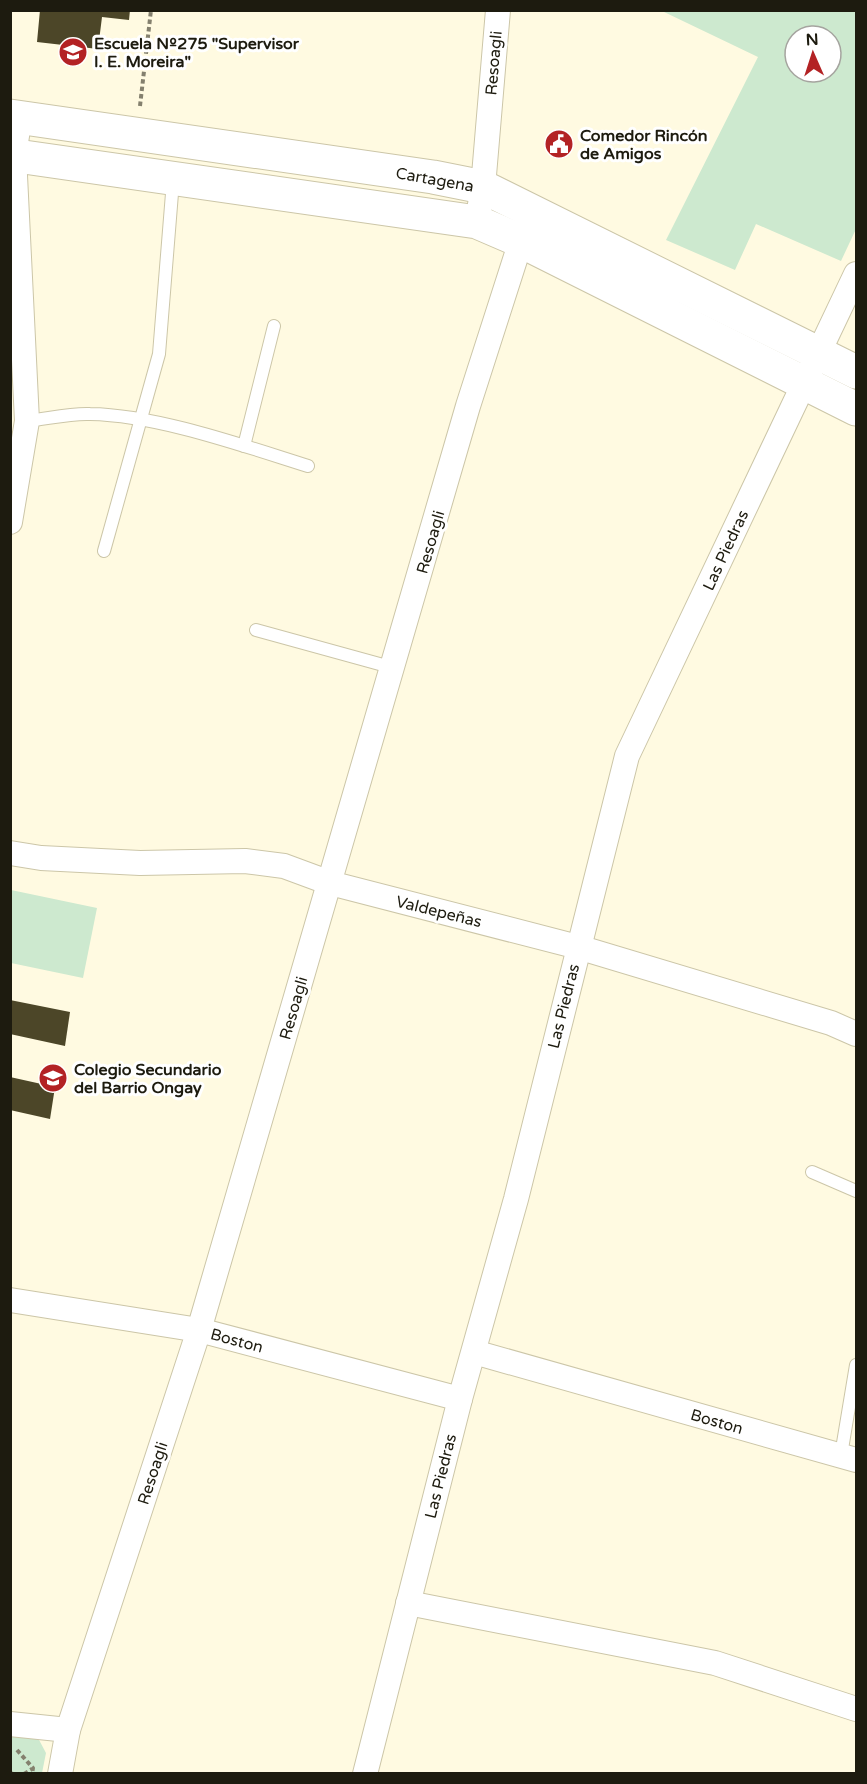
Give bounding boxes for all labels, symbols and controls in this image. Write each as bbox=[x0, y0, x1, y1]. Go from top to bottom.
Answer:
north arrow bbox=[783, 24, 843, 84]
street label: Resoagli bbox=[481, 30, 507, 96]
text: N bbox=[805, 30, 819, 50]
place label: Escuela Nº275 "Supervisor I. E. Moreira" bbox=[94, 34, 300, 72]
school or university icon: Escuela Nº275 "Supervisor I. E. Moreira" bbox=[57, 36, 89, 68]
place label: Comedor Rincón de Amigos bbox=[580, 126, 708, 164]
public building icon: Comedor Rincón de Amigos bbox=[543, 128, 575, 160]
street label: Cartagena bbox=[394, 163, 476, 197]
street label: Las Piedras bbox=[699, 507, 753, 594]
street label: Resoagli bbox=[412, 508, 450, 576]
street label: Valdepeñas bbox=[394, 892, 484, 932]
street label: Las Piedras bbox=[544, 962, 584, 1051]
street label: Resoagli bbox=[275, 974, 313, 1042]
place label: Colegio Secundario del Barrio Ongay bbox=[74, 1060, 222, 1098]
school or university icon: Colegio Secundario del Barrio Ongay bbox=[37, 1062, 69, 1094]
street label: Boston bbox=[208, 1324, 265, 1358]
street label: Boston bbox=[688, 1405, 745, 1439]
street label: Las Piedras bbox=[421, 1432, 461, 1521]
street label: Resoagli bbox=[133, 1439, 172, 1507]

